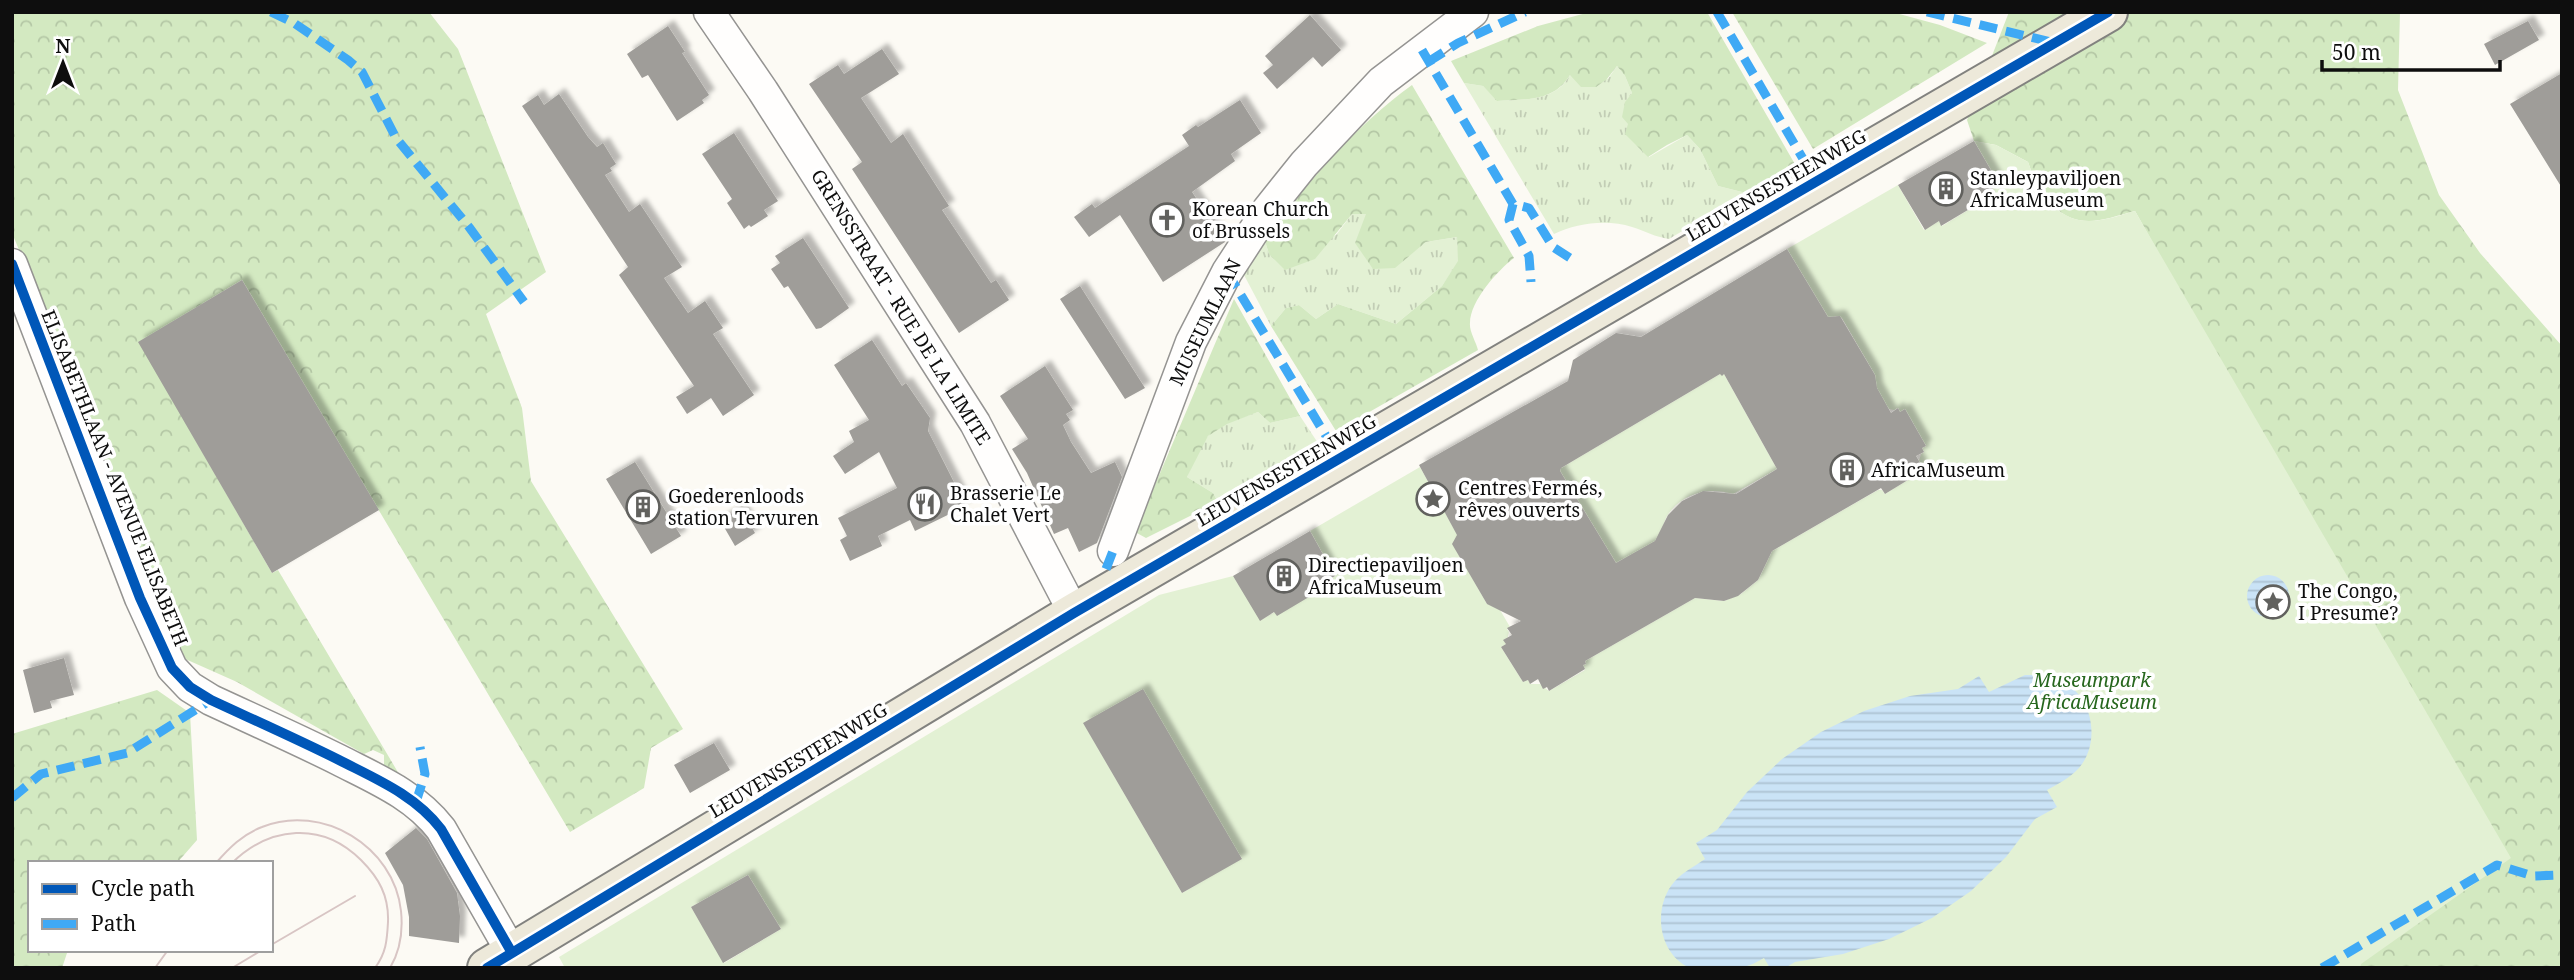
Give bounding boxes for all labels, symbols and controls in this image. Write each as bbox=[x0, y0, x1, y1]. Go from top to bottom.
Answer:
north arrow bbox=[28, 28, 98, 98]
scale bar bbox=[2322, 28, 2500, 72]
text: N bbox=[56, 33, 71, 59]
text: 50 m bbox=[2332, 38, 2381, 66]
street label: LEUVENSESTEENWEG bbox=[1681, 123, 1871, 247]
street label: GRENSSTRAAT - RUE DE LA LIMITE bbox=[805, 164, 997, 450]
place label: Stanleypaviljoen AfricaMuseum bbox=[1970, 165, 2121, 213]
building icon: Stanleypaviljoen AfricaMuseum bbox=[1927, 170, 1965, 208]
place label: Korean Church of Brussels bbox=[1192, 196, 1329, 244]
church icon: Korean Church of Brussels bbox=[1148, 201, 1186, 239]
street label: MUSEUMLAAN bbox=[1163, 254, 1247, 390]
street label: ELISABETHLAAN - AVENUE ELISABETH bbox=[35, 306, 195, 650]
street label: LEUVENSESTEENWEG bbox=[1191, 408, 1381, 532]
building icon: AfricaMuseum bbox=[1828, 451, 1866, 489]
place label: AfricaMuseum bbox=[1871, 457, 2005, 483]
place label: Centres Fermés, rêves ouverts bbox=[1458, 475, 1602, 523]
place label: Brasserie Le Chalet Vert bbox=[950, 480, 1061, 528]
place icon: Centres Fermés, rêves ouverts bbox=[1414, 480, 1452, 518]
place label: Goederenloods station Tervuren bbox=[668, 483, 819, 531]
restaurant icon: Brasserie Le Chalet Vert bbox=[906, 485, 944, 523]
building icon: Goederenloods station Tervuren bbox=[624, 488, 662, 526]
place label: Directiepaviljoen AfricaMuseum bbox=[1308, 552, 1464, 600]
building icon: Directiepaviljoen AfricaMuseum bbox=[1265, 557, 1303, 595]
place label: The Congo, I Presume? bbox=[2298, 578, 2398, 626]
place icon: The Congo, I Presume? bbox=[2254, 583, 2292, 621]
park label: Museumpark AfricaMuseum bbox=[2025, 667, 2157, 715]
street label: LEUVENSESTEENWEG bbox=[704, 696, 892, 824]
legend bbox=[28, 861, 273, 952]
text: Cycle path bbox=[91, 874, 195, 902]
text: Path bbox=[91, 909, 136, 937]

